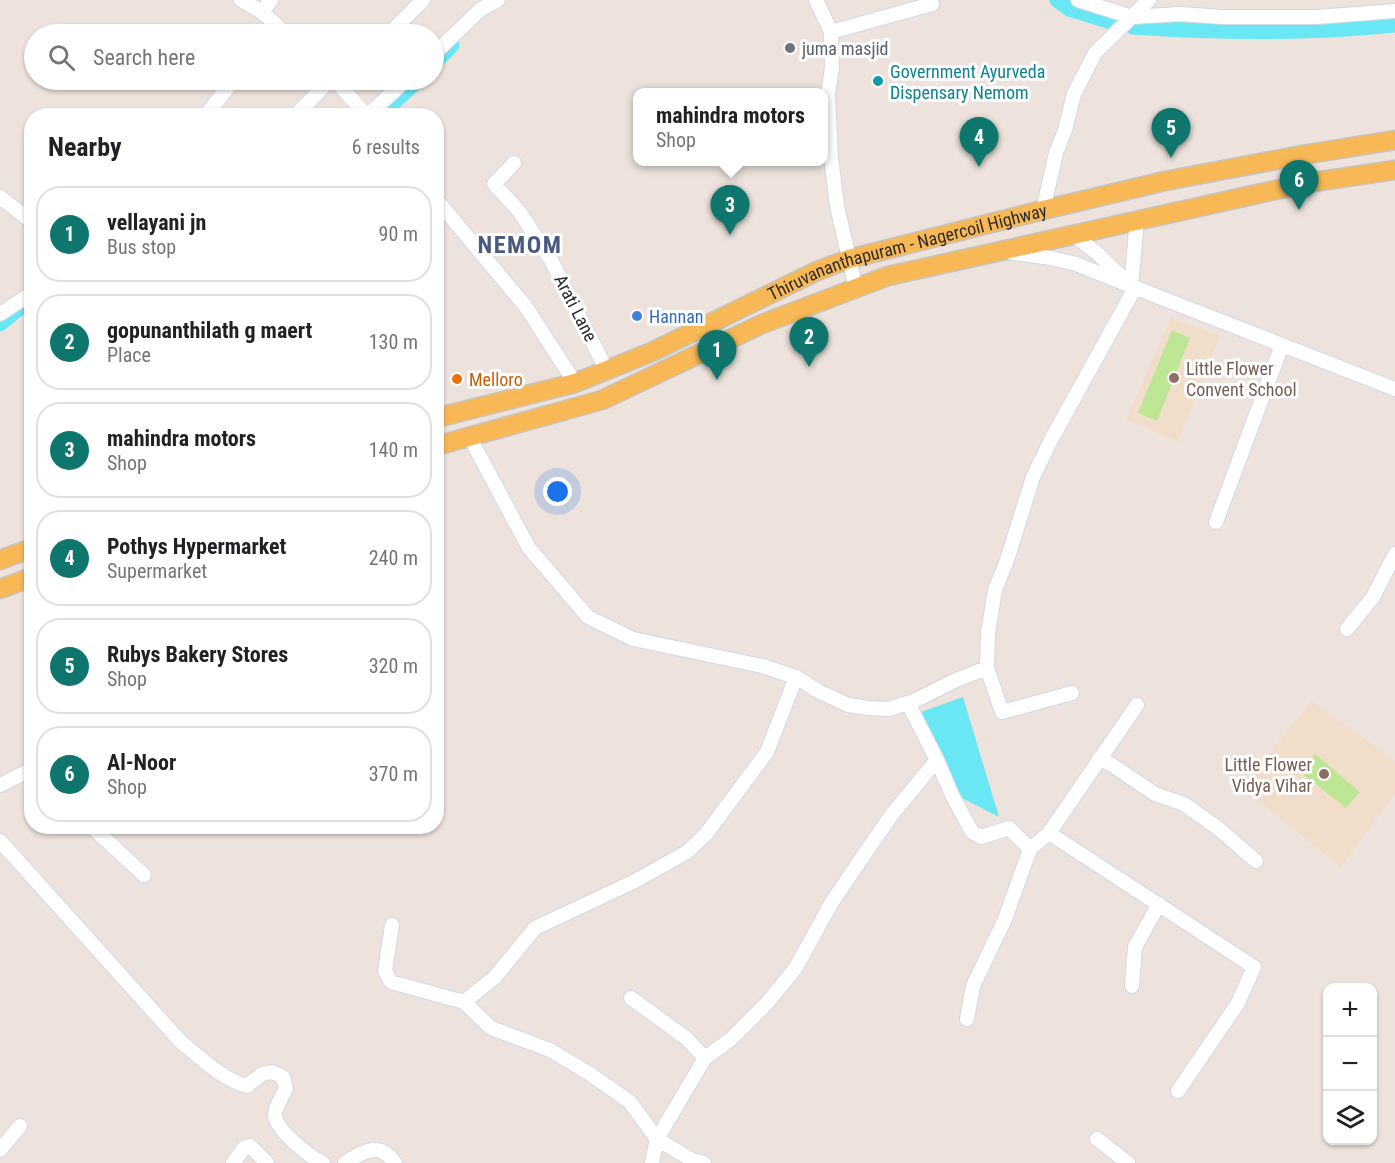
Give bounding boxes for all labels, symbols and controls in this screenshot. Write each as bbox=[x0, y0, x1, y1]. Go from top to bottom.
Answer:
search box bbox=[24, 24, 444, 90]
place label: juma masjid bbox=[801, 38, 889, 59]
icon: search bbox=[45, 41, 78, 74]
marker: juma masjid bbox=[783, 41, 797, 55]
text: Search here bbox=[93, 45, 195, 70]
place label: Government Ayurveda Dispensary Nemom bbox=[890, 61, 1045, 103]
marker: Government Ayurveda Dispensary Nemom bbox=[871, 74, 885, 88]
popup bbox=[633, 88, 828, 166]
text: mahindra motors bbox=[656, 103, 805, 128]
pin: 5 bbox=[1152, 108, 1190, 158]
pin: 4 bbox=[960, 118, 998, 167]
text: Shop bbox=[656, 128, 696, 152]
text: Nearby bbox=[48, 132, 122, 162]
text: 6 results bbox=[352, 135, 420, 159]
pin: 6 bbox=[1280, 160, 1318, 210]
pin: 3 bbox=[710, 186, 750, 235]
street label: Thiruvananthapuram - Nagercoil Highway bbox=[764, 199, 1049, 304]
text: vellayani jn bbox=[107, 210, 206, 235]
text: 1 bbox=[64, 222, 75, 246]
text: 90 m bbox=[379, 222, 418, 246]
district label: NEMOM bbox=[478, 231, 562, 259]
text: Bus stop bbox=[107, 235, 176, 259]
street label: Arati Lane bbox=[550, 271, 602, 345]
place label: Hannan bbox=[649, 306, 704, 327]
marker: Hannan bbox=[630, 309, 644, 323]
text: gopunanthilath g maert bbox=[107, 318, 312, 343]
pin: 2 bbox=[790, 318, 828, 367]
text: 2 bbox=[64, 330, 75, 354]
text: 130 m bbox=[369, 330, 418, 354]
pin: 1 bbox=[698, 330, 736, 380]
text: Place bbox=[107, 343, 151, 367]
place label: Little Flower Convent School bbox=[1186, 358, 1297, 400]
place label: Melloro bbox=[469, 369, 523, 390]
marker: Little Flower Convent School bbox=[1167, 371, 1181, 385]
marker: Melloro bbox=[450, 372, 464, 386]
text: mahindra motors bbox=[107, 426, 256, 451]
text: 3 bbox=[64, 438, 75, 462]
text: 140 m bbox=[369, 438, 418, 462]
text: Shop bbox=[107, 451, 147, 475]
your location bbox=[543, 477, 572, 506]
text: Pothys Hypermarket bbox=[107, 534, 286, 559]
text: 4 bbox=[64, 546, 75, 570]
text: 240 m bbox=[369, 546, 418, 570]
text: Supermarket bbox=[107, 559, 207, 583]
text: Rubys Bakery Stores bbox=[107, 642, 288, 667]
text: 5 bbox=[64, 654, 75, 678]
text: 320 m bbox=[369, 654, 418, 678]
text: Shop bbox=[107, 667, 147, 691]
text: Al-Noor bbox=[107, 750, 176, 775]
place label: Little Flower Vidya Vihar bbox=[1225, 754, 1313, 796]
text: 6 bbox=[64, 762, 75, 786]
text: 370 m bbox=[369, 762, 418, 786]
marker: Little Flower Vidya Vihar bbox=[1317, 767, 1331, 781]
text: Shop bbox=[107, 775, 147, 799]
map controls bbox=[1323, 983, 1377, 1145]
button: + bbox=[1323, 983, 1377, 1037]
button: − bbox=[1323, 1037, 1377, 1091]
button: layers bbox=[1323, 1091, 1377, 1145]

